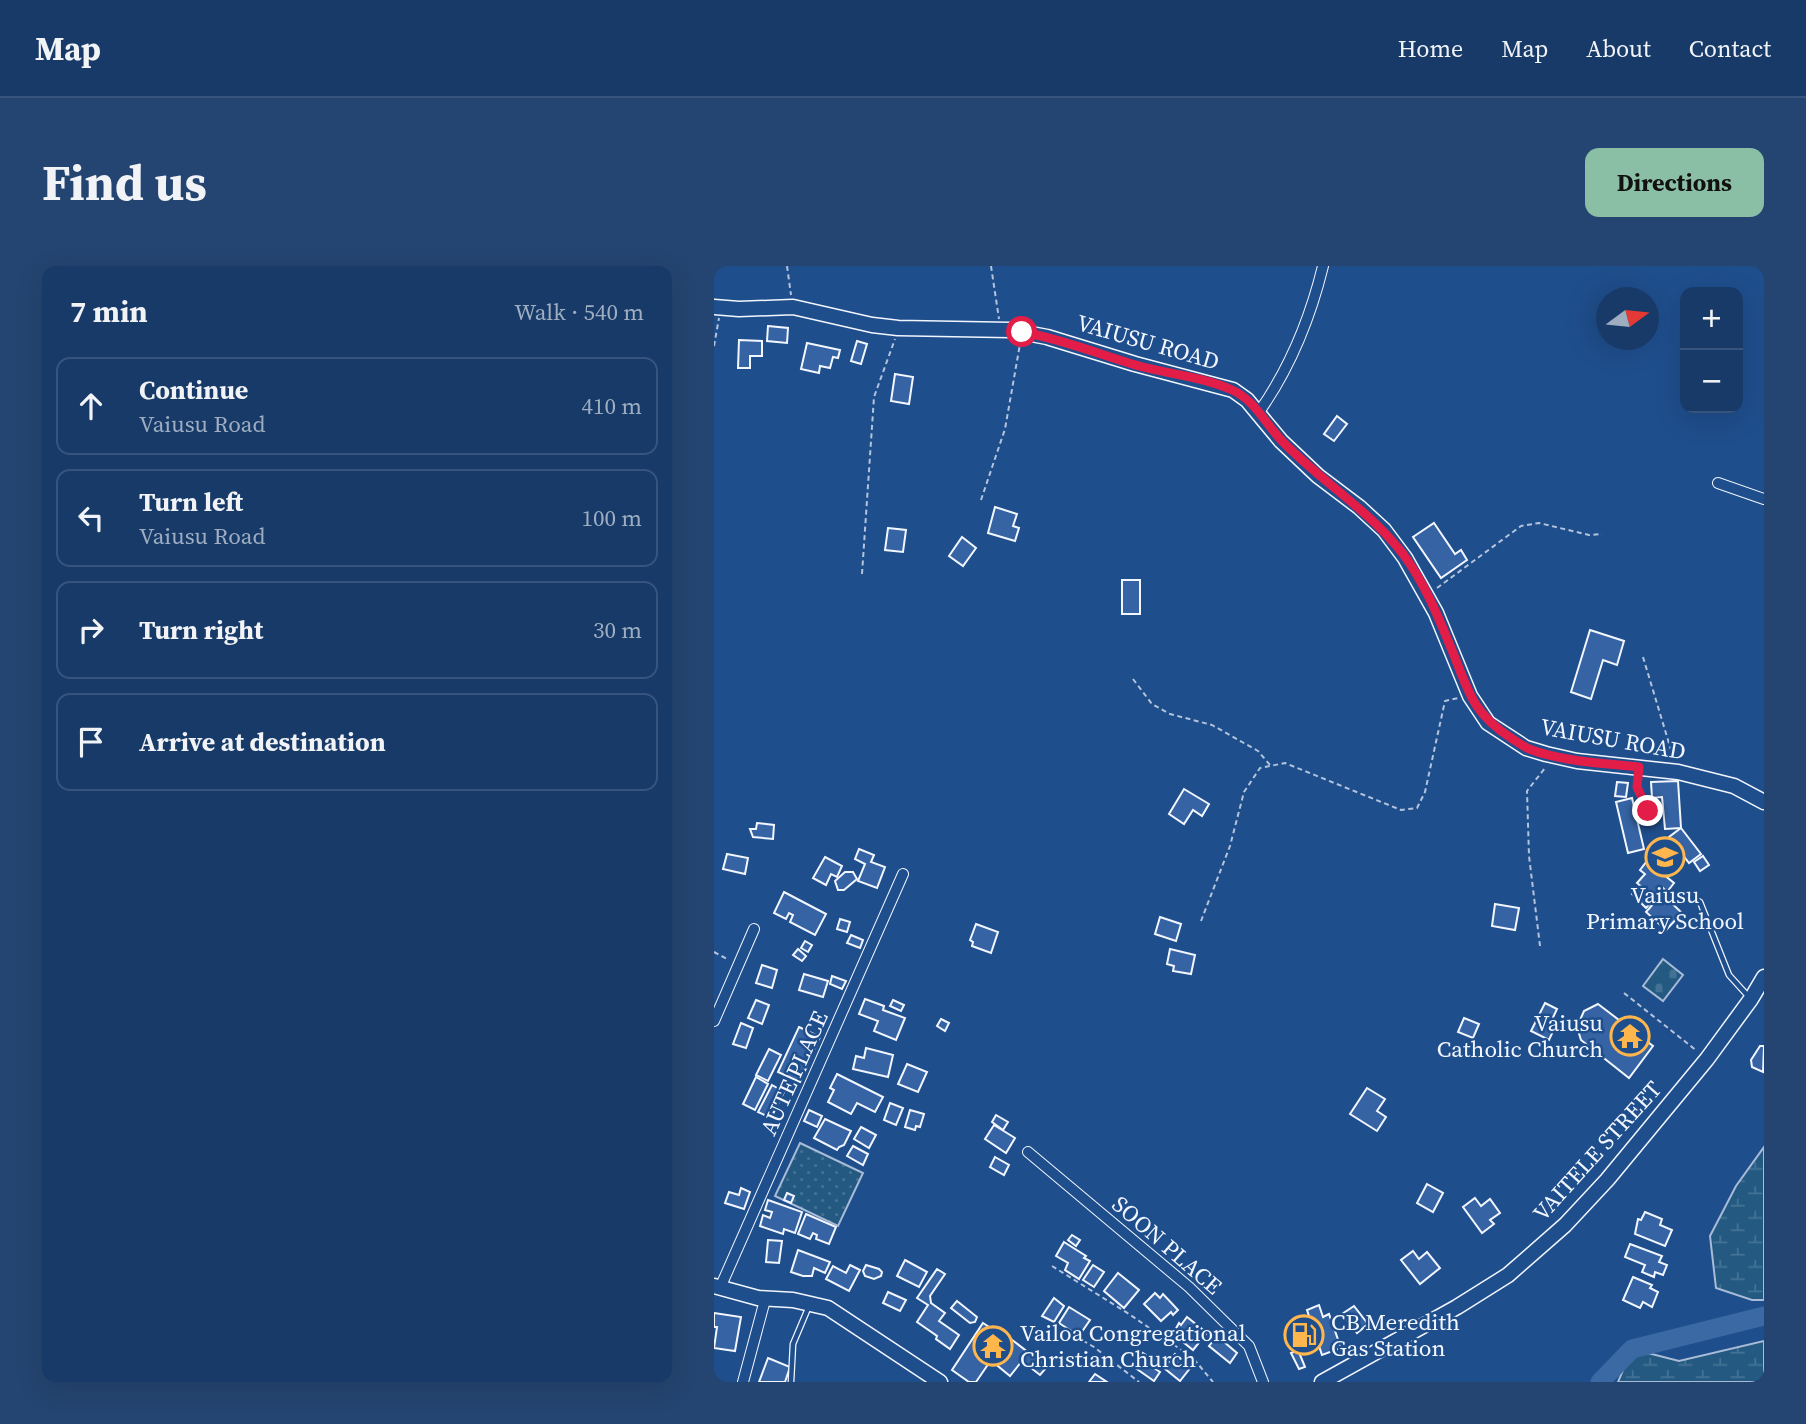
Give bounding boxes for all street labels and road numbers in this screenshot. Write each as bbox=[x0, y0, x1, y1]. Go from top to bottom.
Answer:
street label: VAIUSU ROAD bbox=[1073, 306, 1223, 378]
street label: VAIUSU ROAD bbox=[1538, 710, 1688, 768]
street label: AUTE PLACE bbox=[752, 1006, 836, 1140]
street label: VAITELE STREET bbox=[1525, 1074, 1669, 1228]
street label: SOON PLACE bbox=[1105, 1188, 1229, 1302]

